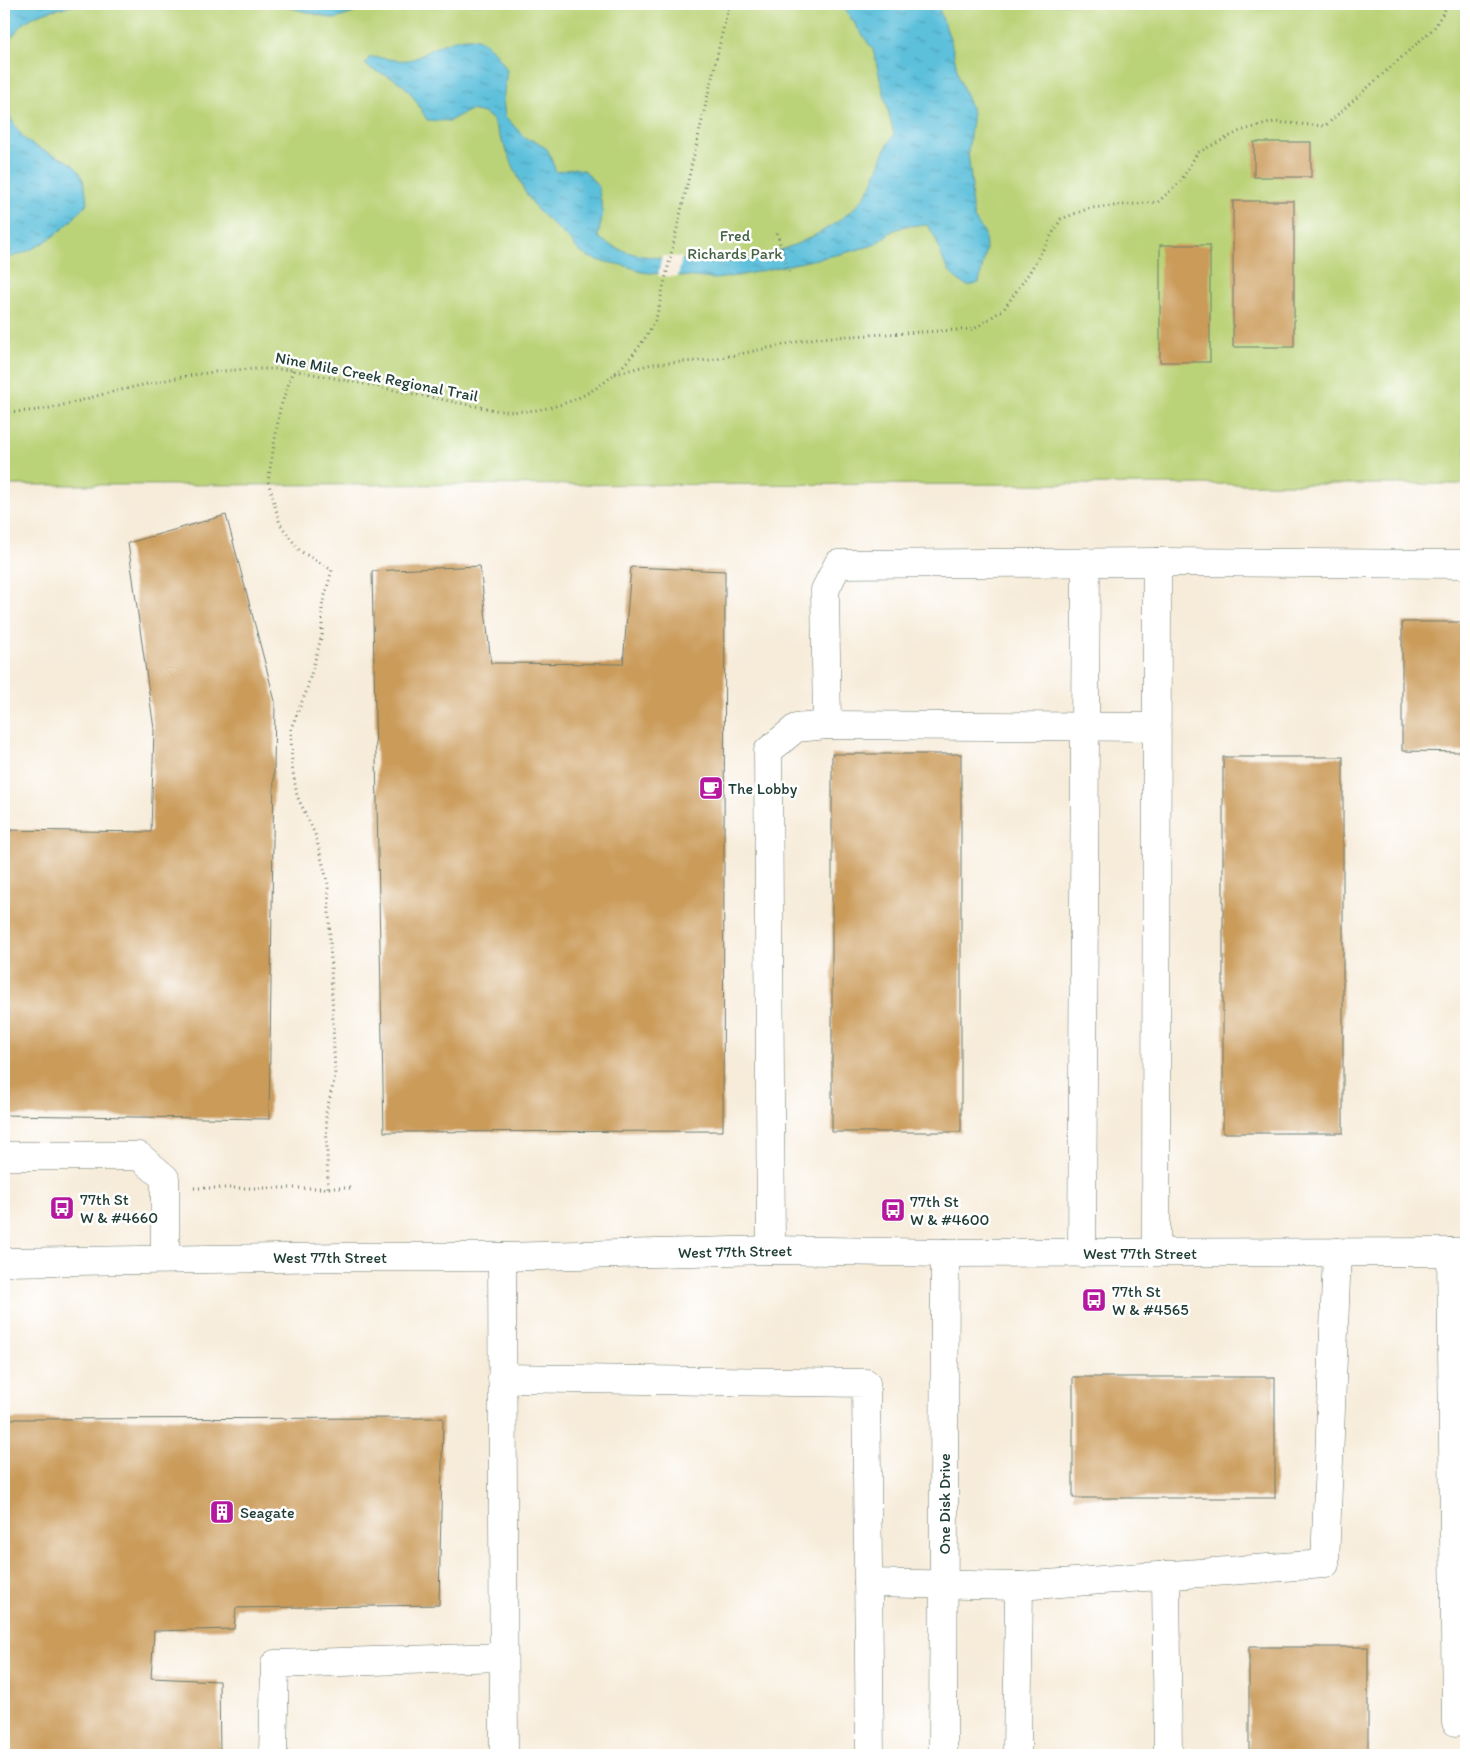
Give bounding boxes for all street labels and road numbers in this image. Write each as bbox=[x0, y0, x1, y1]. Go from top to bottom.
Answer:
street label: Nine Mile Creek Regional Trail bbox=[274, 347, 480, 406]
street label: West 77th Street bbox=[678, 1241, 792, 1262]
street label: West 77th Street bbox=[1083, 1244, 1197, 1263]
street label: West 77th Street bbox=[273, 1248, 387, 1267]
street label: One Disk Drive bbox=[935, 1453, 954, 1555]

